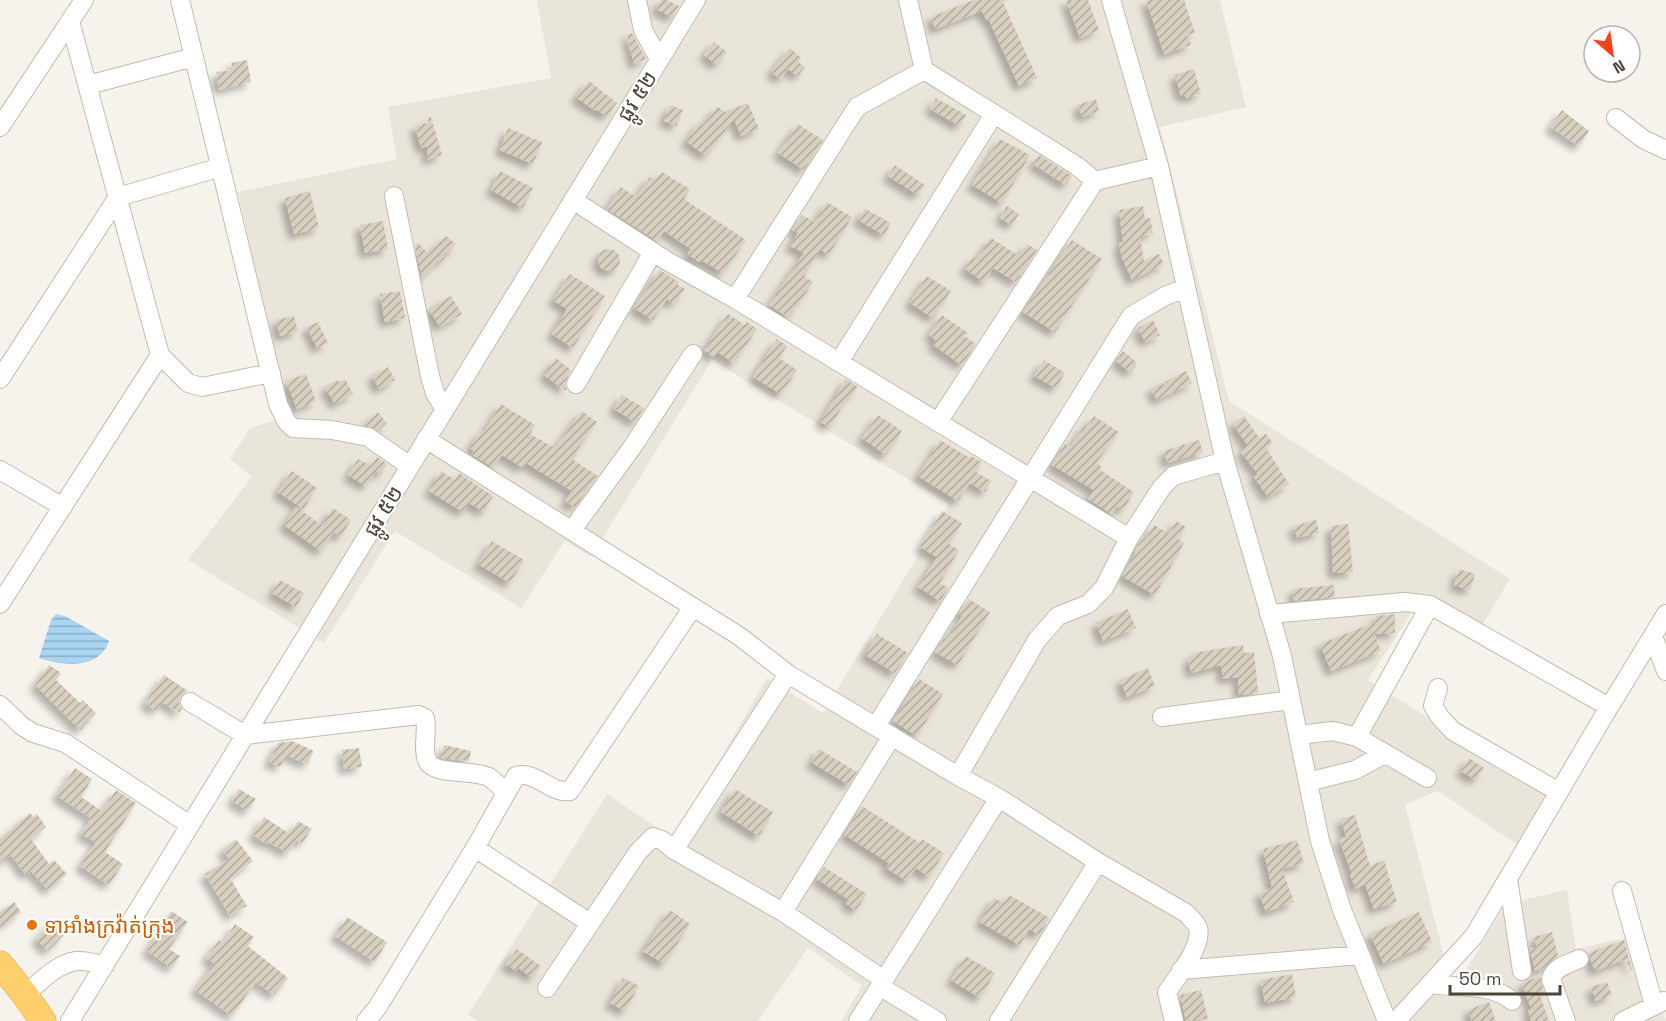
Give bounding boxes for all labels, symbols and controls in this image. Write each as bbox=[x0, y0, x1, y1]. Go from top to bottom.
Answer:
north arrow bbox=[1582, 24, 1642, 84]
text: N bbox=[1609, 55, 1629, 78]
street label: ផ្លូវ ៥២ bbox=[611, 66, 668, 130]
street label: ផ្លូវ ៥២ bbox=[357, 481, 414, 545]
place label: ទាអាំងក្រវ៉ាត់ក្រុង bbox=[44, 912, 175, 939]
marker: ទាអាំងក្រវ៉ាត់ក្រុង bbox=[25, 918, 39, 932]
scale bar bbox=[1450, 958, 1560, 996]
text: 50 m bbox=[1459, 967, 1501, 990]

